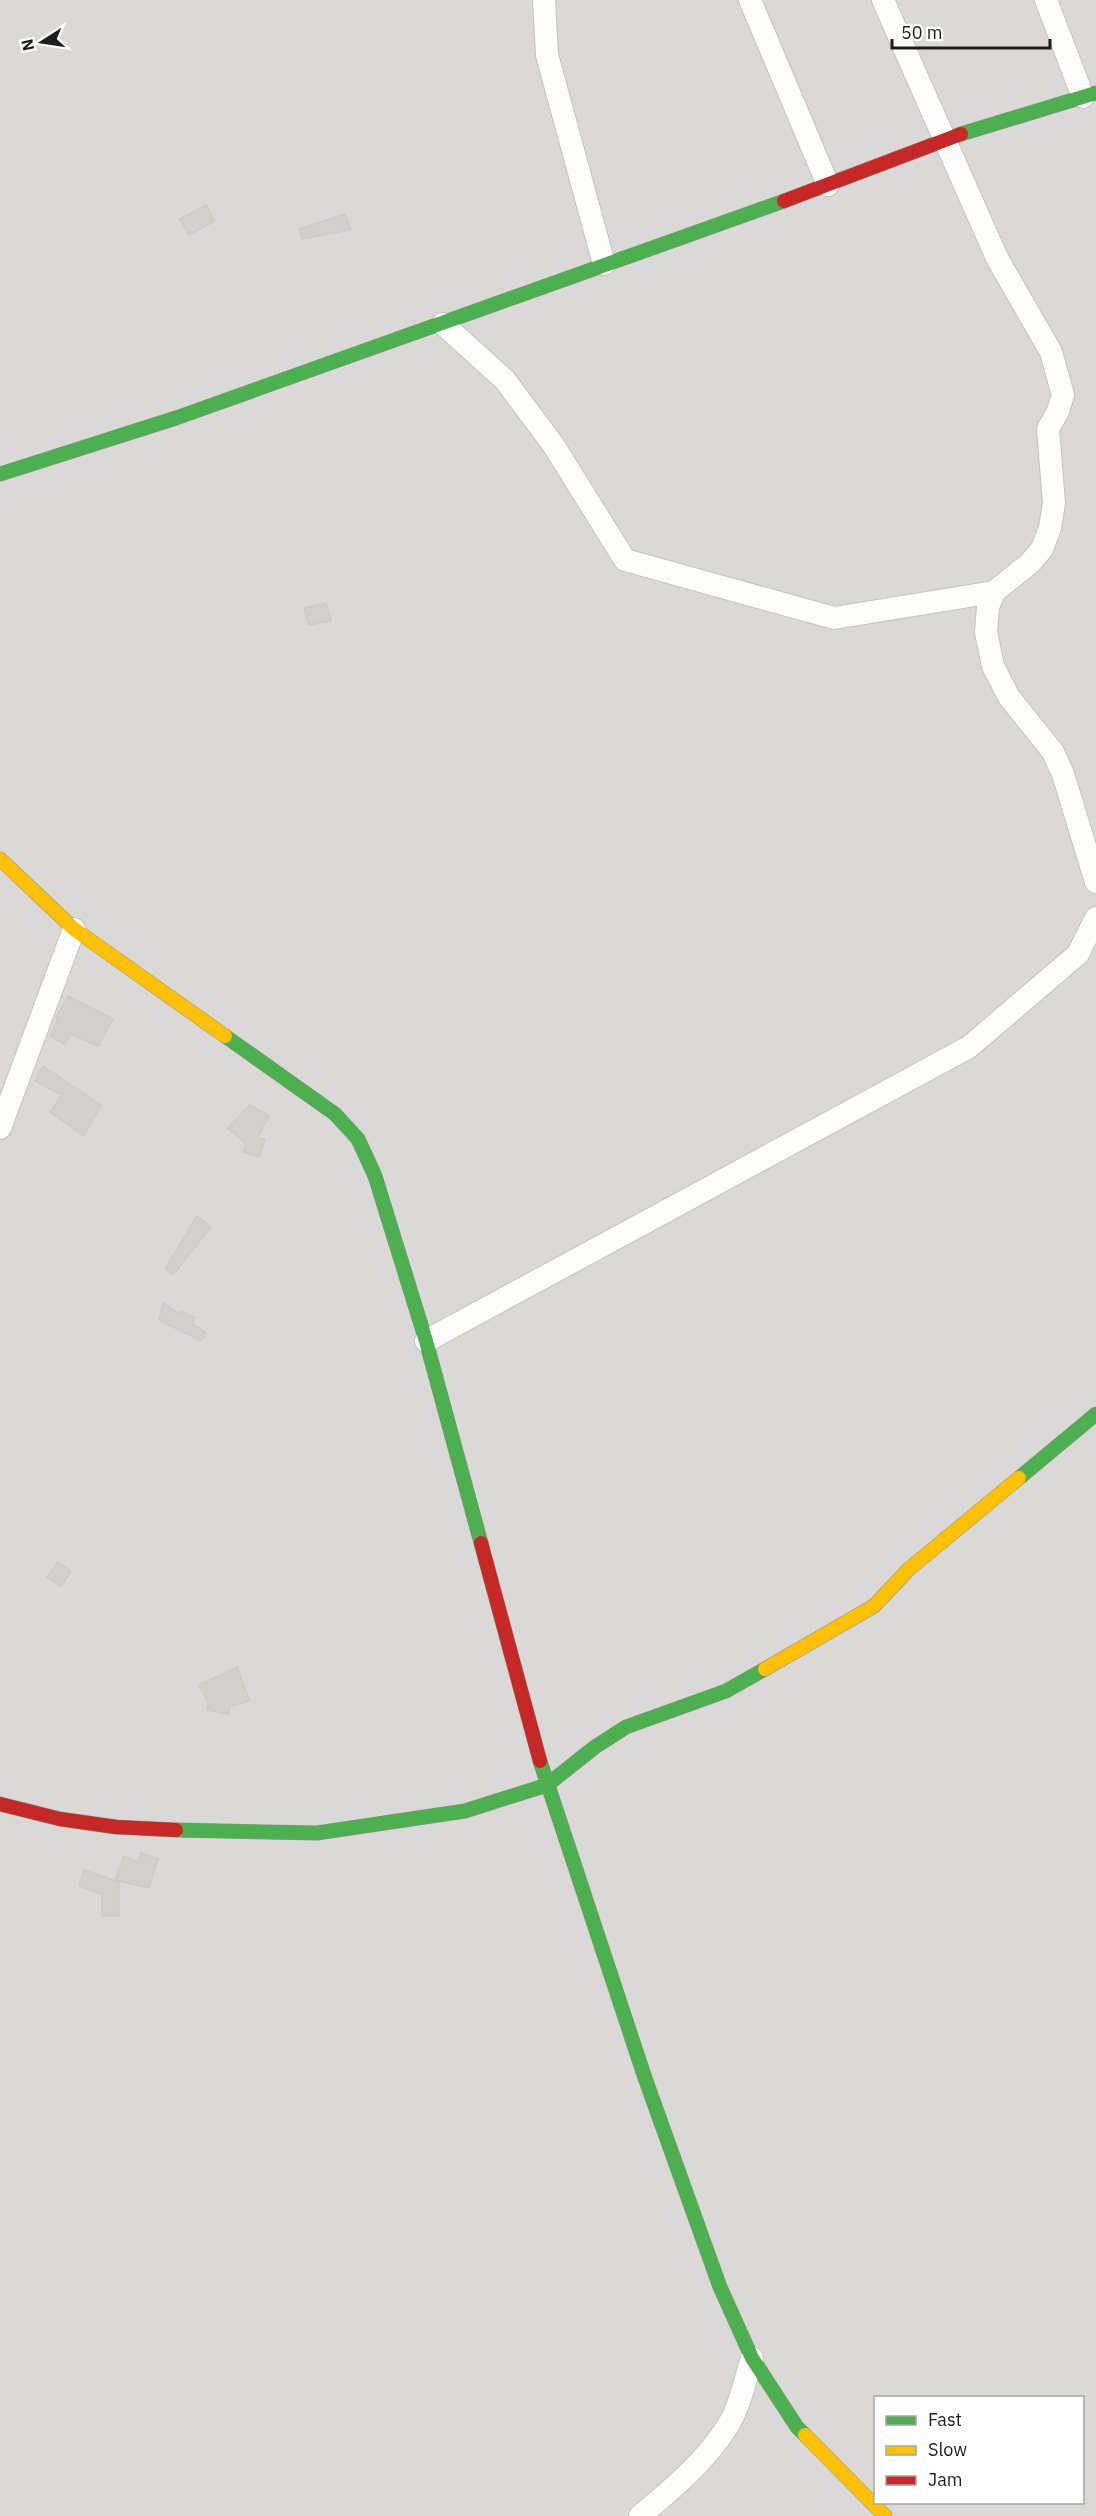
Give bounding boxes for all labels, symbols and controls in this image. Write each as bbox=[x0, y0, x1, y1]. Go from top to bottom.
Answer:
north arrow bbox=[12, 12, 72, 72]
scale bar bbox=[892, 12, 1050, 50]
text: 50 m bbox=[901, 21, 943, 44]
text: N bbox=[16, 37, 38, 53]
legend bbox=[874, 2396, 1084, 2504]
text: Fast bbox=[928, 2408, 962, 2431]
text: Slow bbox=[928, 2438, 967, 2461]
text: Jam bbox=[928, 2468, 963, 2491]

